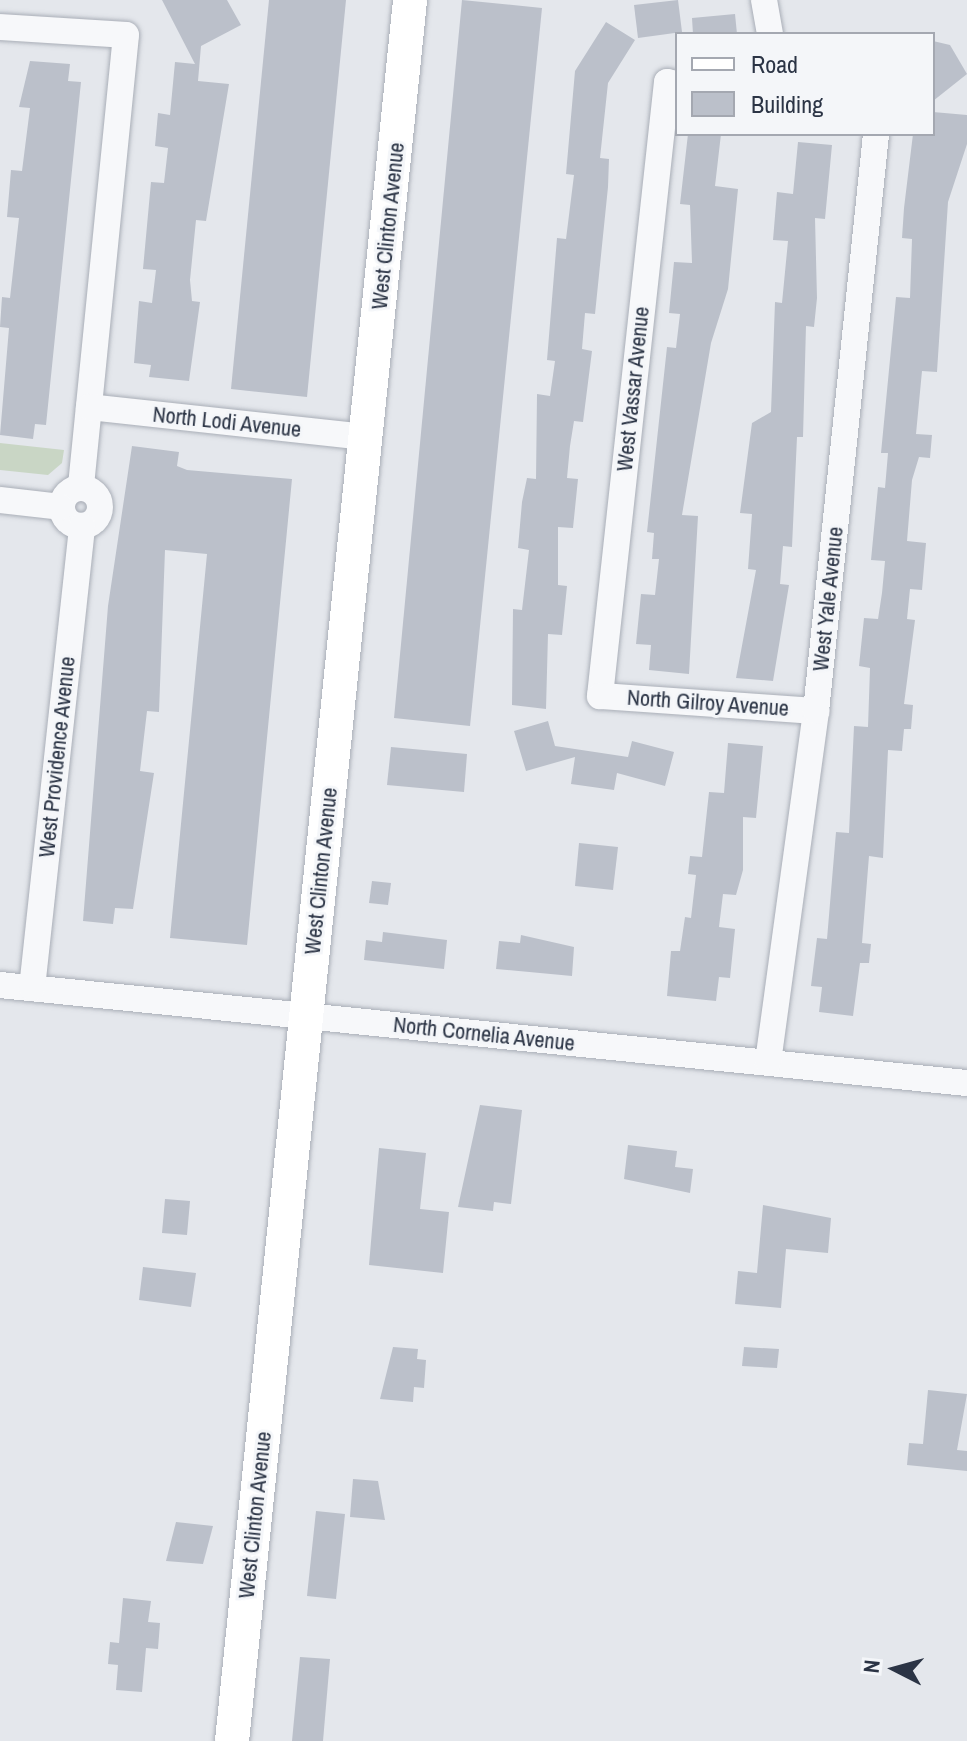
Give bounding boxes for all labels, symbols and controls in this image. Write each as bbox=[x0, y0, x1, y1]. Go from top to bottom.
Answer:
legend bbox=[675, 32, 935, 136]
text: Road bbox=[751, 48, 798, 80]
text: Building bbox=[751, 88, 823, 120]
street label: West Clinton Avenue bbox=[366, 141, 410, 311]
street label: West Vassar Avenue bbox=[611, 305, 655, 473]
street label: North Lodi Avenue bbox=[151, 401, 303, 443]
street label: West Yale Avenue bbox=[807, 525, 849, 673]
street label: West Providence Avenue bbox=[33, 655, 81, 859]
street label: North Gilroy Avenue bbox=[626, 684, 790, 722]
street label: West Clinton Avenue bbox=[299, 786, 343, 956]
street label: North Cornelia Avenue bbox=[392, 1011, 576, 1057]
street label: West Clinton Avenue bbox=[233, 1430, 277, 1600]
north arrow bbox=[855, 1629, 935, 1709]
text: N bbox=[856, 1658, 887, 1675]

